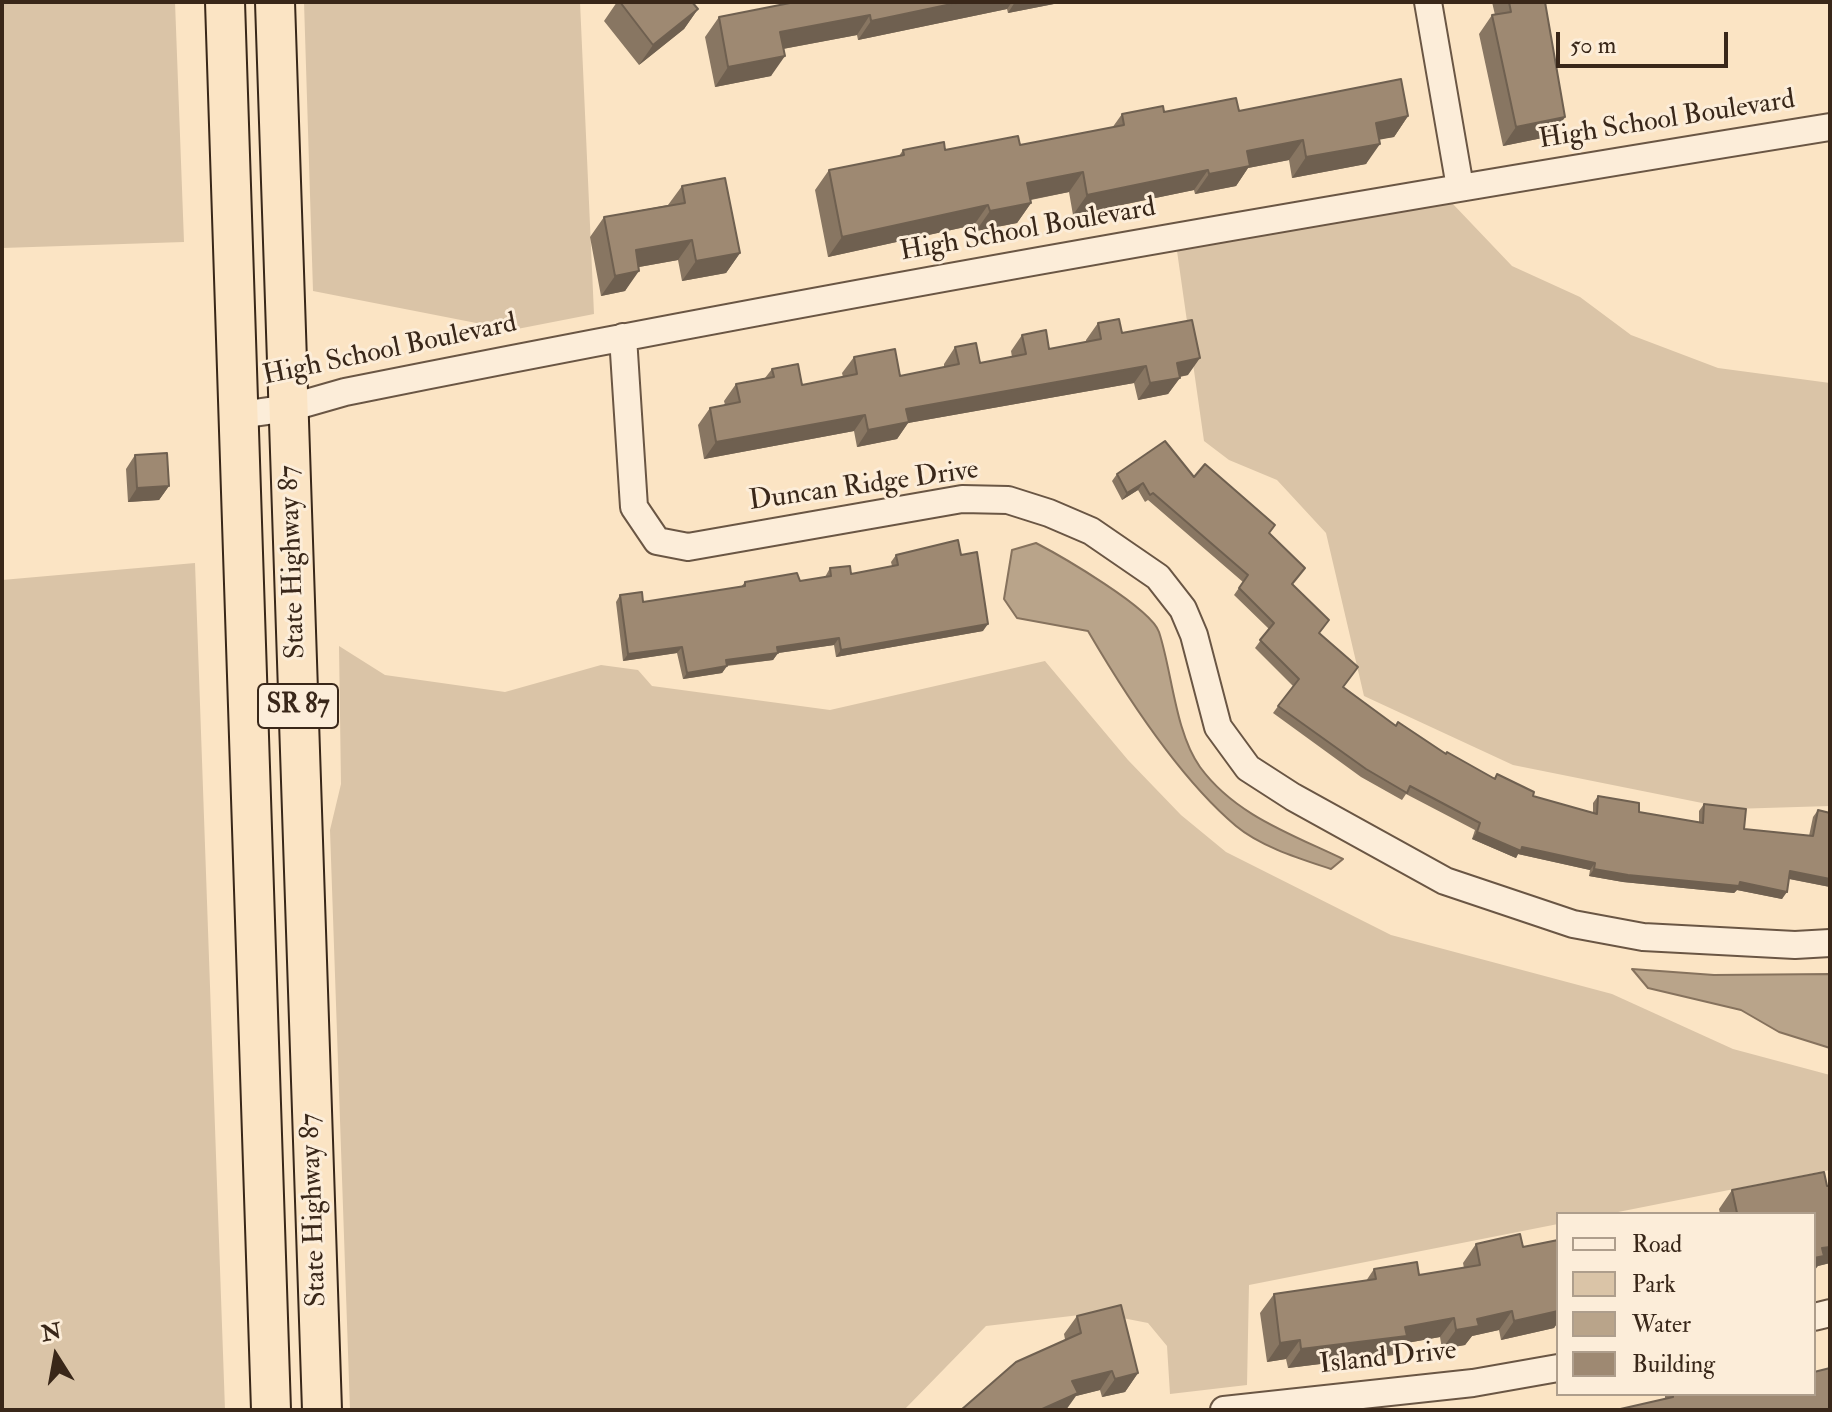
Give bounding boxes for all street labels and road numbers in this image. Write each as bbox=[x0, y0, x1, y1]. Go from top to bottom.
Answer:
street label: High School Boulevard bbox=[1537, 84, 1797, 158]
street label: High School Boulevard bbox=[898, 192, 1158, 270]
street label: High School Boulevard bbox=[260, 308, 520, 394]
street label: Duncan Ridge Drive bbox=[747, 454, 981, 520]
street label: State Highway 87 bbox=[274, 464, 314, 660]
road number: SR 87 bbox=[258, 684, 338, 728]
street label: State Highway 87 bbox=[295, 1112, 335, 1308]
street label: Island Drive bbox=[1318, 1335, 1458, 1383]

